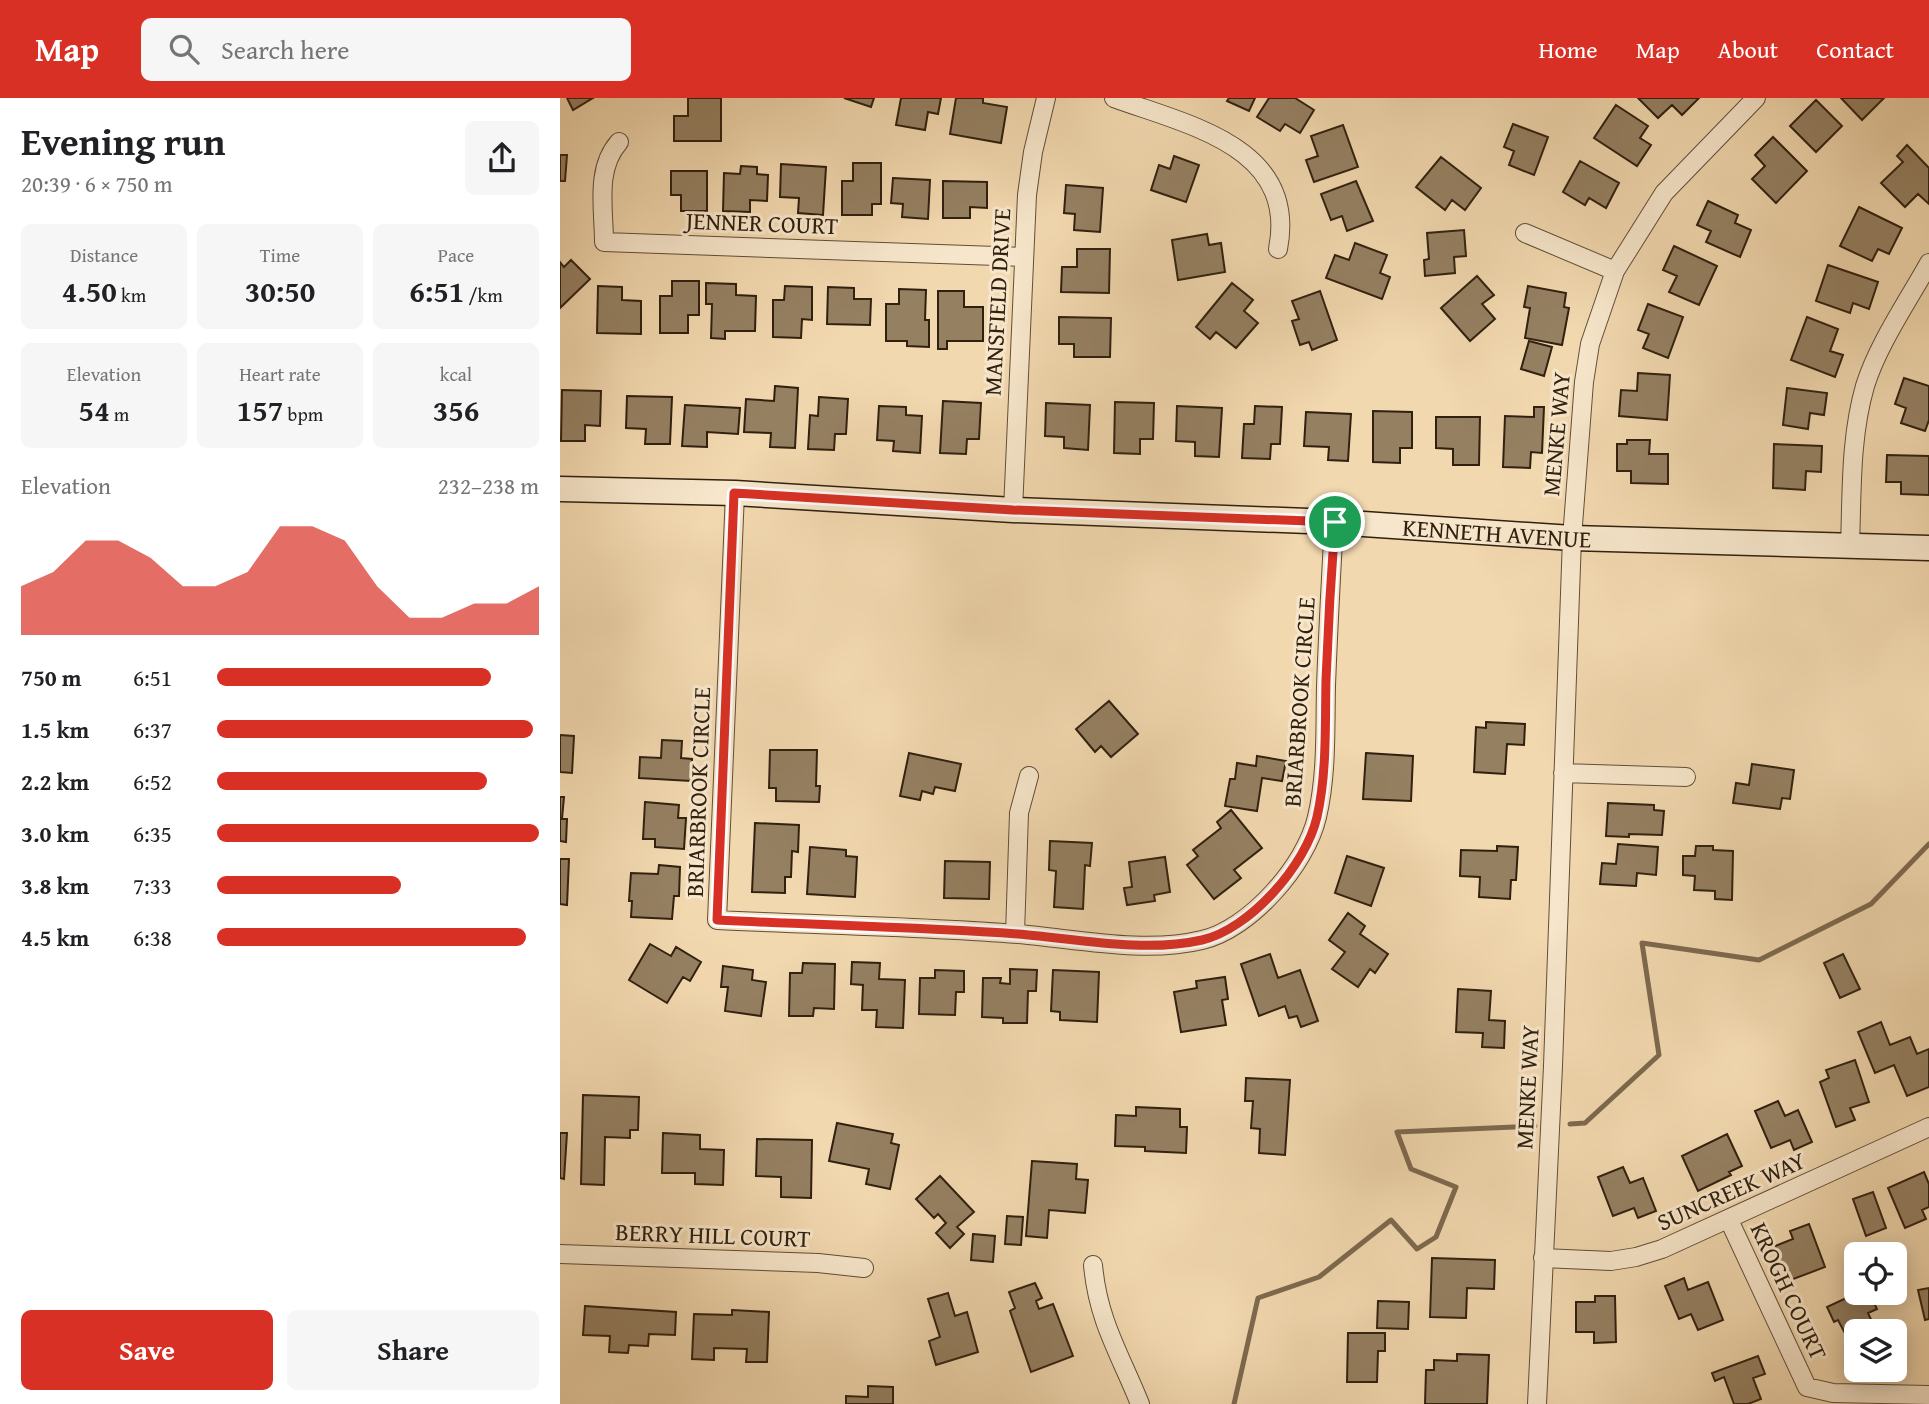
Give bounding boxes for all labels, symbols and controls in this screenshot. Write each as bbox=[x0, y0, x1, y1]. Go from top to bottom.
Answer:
search box bbox=[141, 18, 631, 81]
text: Map bbox=[35, 25, 99, 73]
icon: search bbox=[165, 30, 203, 68]
text: Search here bbox=[221, 30, 349, 69]
text: Home bbox=[1539, 32, 1598, 67]
text: Map bbox=[1636, 32, 1680, 67]
text: About bbox=[1718, 32, 1778, 67]
text: Contact bbox=[1816, 32, 1894, 67]
text: Evening run bbox=[21, 113, 225, 169]
button: share bbox=[465, 121, 539, 195]
text: 20:39 · 6 × 750 m bbox=[21, 167, 173, 200]
street label: JENNER COURT bbox=[682, 203, 839, 243]
street label: MANSFIELD DRIVE bbox=[975, 207, 1019, 397]
text: Distance bbox=[70, 241, 138, 269]
text: Time bbox=[260, 241, 300, 269]
text: Pace bbox=[438, 241, 474, 269]
text: 4.50 bbox=[62, 269, 117, 313]
text: 30:50 bbox=[245, 269, 315, 313]
text: 6:51 bbox=[409, 269, 464, 313]
text: km bbox=[117, 281, 146, 309]
text: /km bbox=[464, 281, 503, 309]
text: Elevation bbox=[67, 360, 141, 388]
text: Heart rate bbox=[239, 360, 321, 388]
text: kcal bbox=[440, 360, 472, 388]
street label: MENKE WAY bbox=[1533, 370, 1579, 498]
text: 54 bbox=[79, 388, 110, 432]
text: 157 bbox=[237, 388, 283, 432]
text: 356 bbox=[433, 388, 479, 432]
text: m bbox=[110, 400, 129, 428]
text: bpm bbox=[283, 400, 323, 428]
text: Elevation bbox=[21, 469, 111, 502]
text: 232–238 m bbox=[438, 469, 539, 502]
pin bbox=[1305, 492, 1365, 552]
icon: arrive bbox=[1316, 503, 1354, 541]
street label: KENNETH AVENUE bbox=[1401, 509, 1592, 556]
street label: BRIARBROOK CIRCLE bbox=[1274, 596, 1324, 808]
text: 750 m bbox=[21, 661, 82, 694]
text: 6:51 bbox=[133, 661, 172, 694]
street label: BRIARBROOK CIRCLE bbox=[677, 686, 719, 898]
text: 1.5 km bbox=[21, 713, 89, 746]
text: 6:37 bbox=[133, 713, 172, 746]
text: 2.2 km bbox=[21, 765, 89, 798]
text: 6:52 bbox=[133, 765, 172, 798]
text: 3.0 km bbox=[21, 817, 89, 850]
text: 6:35 bbox=[133, 817, 172, 850]
text: 3.8 km bbox=[21, 869, 89, 902]
text: 7:33 bbox=[133, 869, 172, 902]
text: 4.5 km bbox=[21, 921, 89, 954]
text: 6:38 bbox=[133, 921, 172, 954]
street label: MENKE WAY bbox=[1506, 1024, 1548, 1150]
street label: SUNCREEK WAY bbox=[1651, 1143, 1811, 1239]
street label: BERRY HILL COURT bbox=[615, 1214, 811, 1256]
street label: KROGH COURT bbox=[1742, 1216, 1836, 1366]
map controls bbox=[1844, 1242, 1907, 1382]
button: locate bbox=[1844, 1242, 1907, 1305]
button: Save bbox=[21, 1310, 273, 1390]
button: Share bbox=[287, 1310, 539, 1390]
button: layers bbox=[1844, 1319, 1907, 1382]

